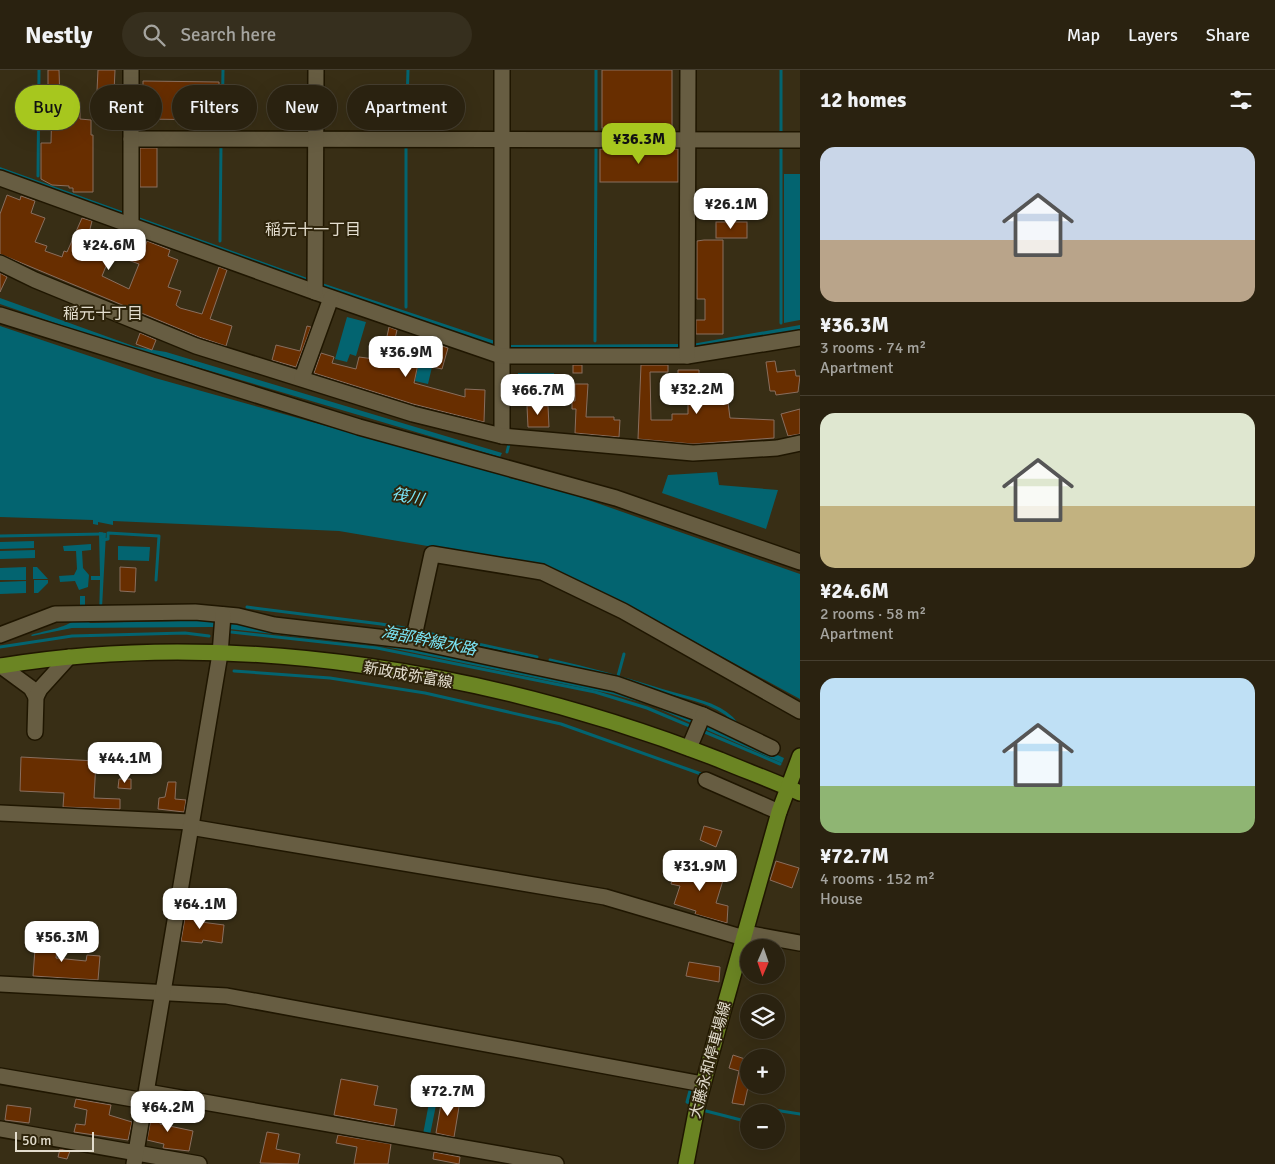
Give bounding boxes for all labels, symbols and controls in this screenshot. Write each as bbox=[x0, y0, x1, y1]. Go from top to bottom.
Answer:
search box bbox=[122, 12, 472, 57]
text: Nestly bbox=[25, 20, 92, 50]
icon: search bbox=[140, 21, 168, 49]
text: Search here bbox=[180, 23, 276, 47]
text: Map bbox=[1067, 24, 1100, 46]
text: Layers bbox=[1128, 24, 1178, 46]
text: Share bbox=[1206, 24, 1250, 46]
chip: Buy bbox=[15, 85, 80, 130]
chip: Rent bbox=[90, 85, 162, 130]
chip: Filters bbox=[172, 85, 257, 130]
chip: New bbox=[267, 85, 337, 130]
chip: Apartment bbox=[347, 85, 465, 130]
icon: filters bbox=[1227, 86, 1255, 114]
text: 12 homes bbox=[820, 87, 906, 113]
pin: ¥36.3M bbox=[598, 122, 680, 165]
text: ¥36.3M bbox=[613, 129, 665, 149]
icon: home bbox=[993, 180, 1083, 270]
pin: ¥26.1M bbox=[690, 188, 772, 230]
text: ¥26.1M bbox=[705, 194, 757, 214]
district label: 稲元十一丁目 bbox=[265, 220, 361, 240]
pin: ¥24.6M bbox=[68, 228, 150, 271]
text: ¥24.6M bbox=[83, 235, 135, 255]
district label: 稲元十丁目 bbox=[63, 304, 143, 324]
text: ¥36.3M bbox=[820, 312, 889, 338]
pin: ¥36.9M bbox=[365, 336, 447, 378]
text: 3 rooms · 74 m² bbox=[820, 338, 926, 358]
text: ¥36.9M bbox=[380, 342, 432, 362]
text: Apartment bbox=[820, 358, 893, 378]
pin: ¥32.2M bbox=[656, 372, 738, 415]
pin: ¥66.7M bbox=[497, 374, 579, 416]
text: ¥32.2M bbox=[671, 379, 723, 399]
text: ¥66.7M bbox=[512, 380, 564, 400]
icon: home bbox=[993, 445, 1083, 535]
water label: 筏川 bbox=[390, 484, 427, 511]
text: ¥24.6M bbox=[820, 578, 889, 604]
text: 2 rooms · 58 m² bbox=[820, 604, 926, 624]
water label: 海部幹線水路 bbox=[380, 622, 480, 660]
text: Apartment bbox=[820, 624, 893, 644]
street label: 新政成弥富線 bbox=[362, 658, 454, 692]
icon: home bbox=[993, 710, 1083, 800]
pin: ¥44.1M bbox=[84, 742, 166, 784]
text: ¥44.1M bbox=[99, 748, 151, 768]
text: ¥72.7M bbox=[820, 843, 889, 869]
pin: ¥31.9M bbox=[659, 850, 741, 892]
text: ¥31.9M bbox=[674, 856, 726, 876]
text: 4 rooms · 152 m² bbox=[820, 869, 935, 889]
pin: ¥64.1M bbox=[159, 888, 241, 930]
text: House bbox=[820, 889, 863, 909]
text: ¥64.1M bbox=[174, 894, 226, 914]
pin: ¥56.3M bbox=[21, 920, 103, 963]
text: ¥56.3M bbox=[36, 927, 88, 947]
north arrow bbox=[740, 939, 785, 984]
map controls bbox=[740, 939, 785, 1149]
button: layers bbox=[740, 994, 785, 1039]
street label: 大藤永和停車場線 bbox=[686, 1000, 734, 1120]
button: + bbox=[740, 1049, 785, 1094]
pin: ¥72.7M bbox=[407, 1074, 489, 1117]
text: ¥72.7M bbox=[422, 1081, 474, 1101]
pin: ¥64.2M bbox=[127, 1090, 209, 1133]
text: ¥64.2M bbox=[142, 1097, 194, 1117]
button: − bbox=[740, 1104, 785, 1149]
scale bar bbox=[15, 1129, 94, 1152]
text: 50 m bbox=[22, 1132, 51, 1149]

